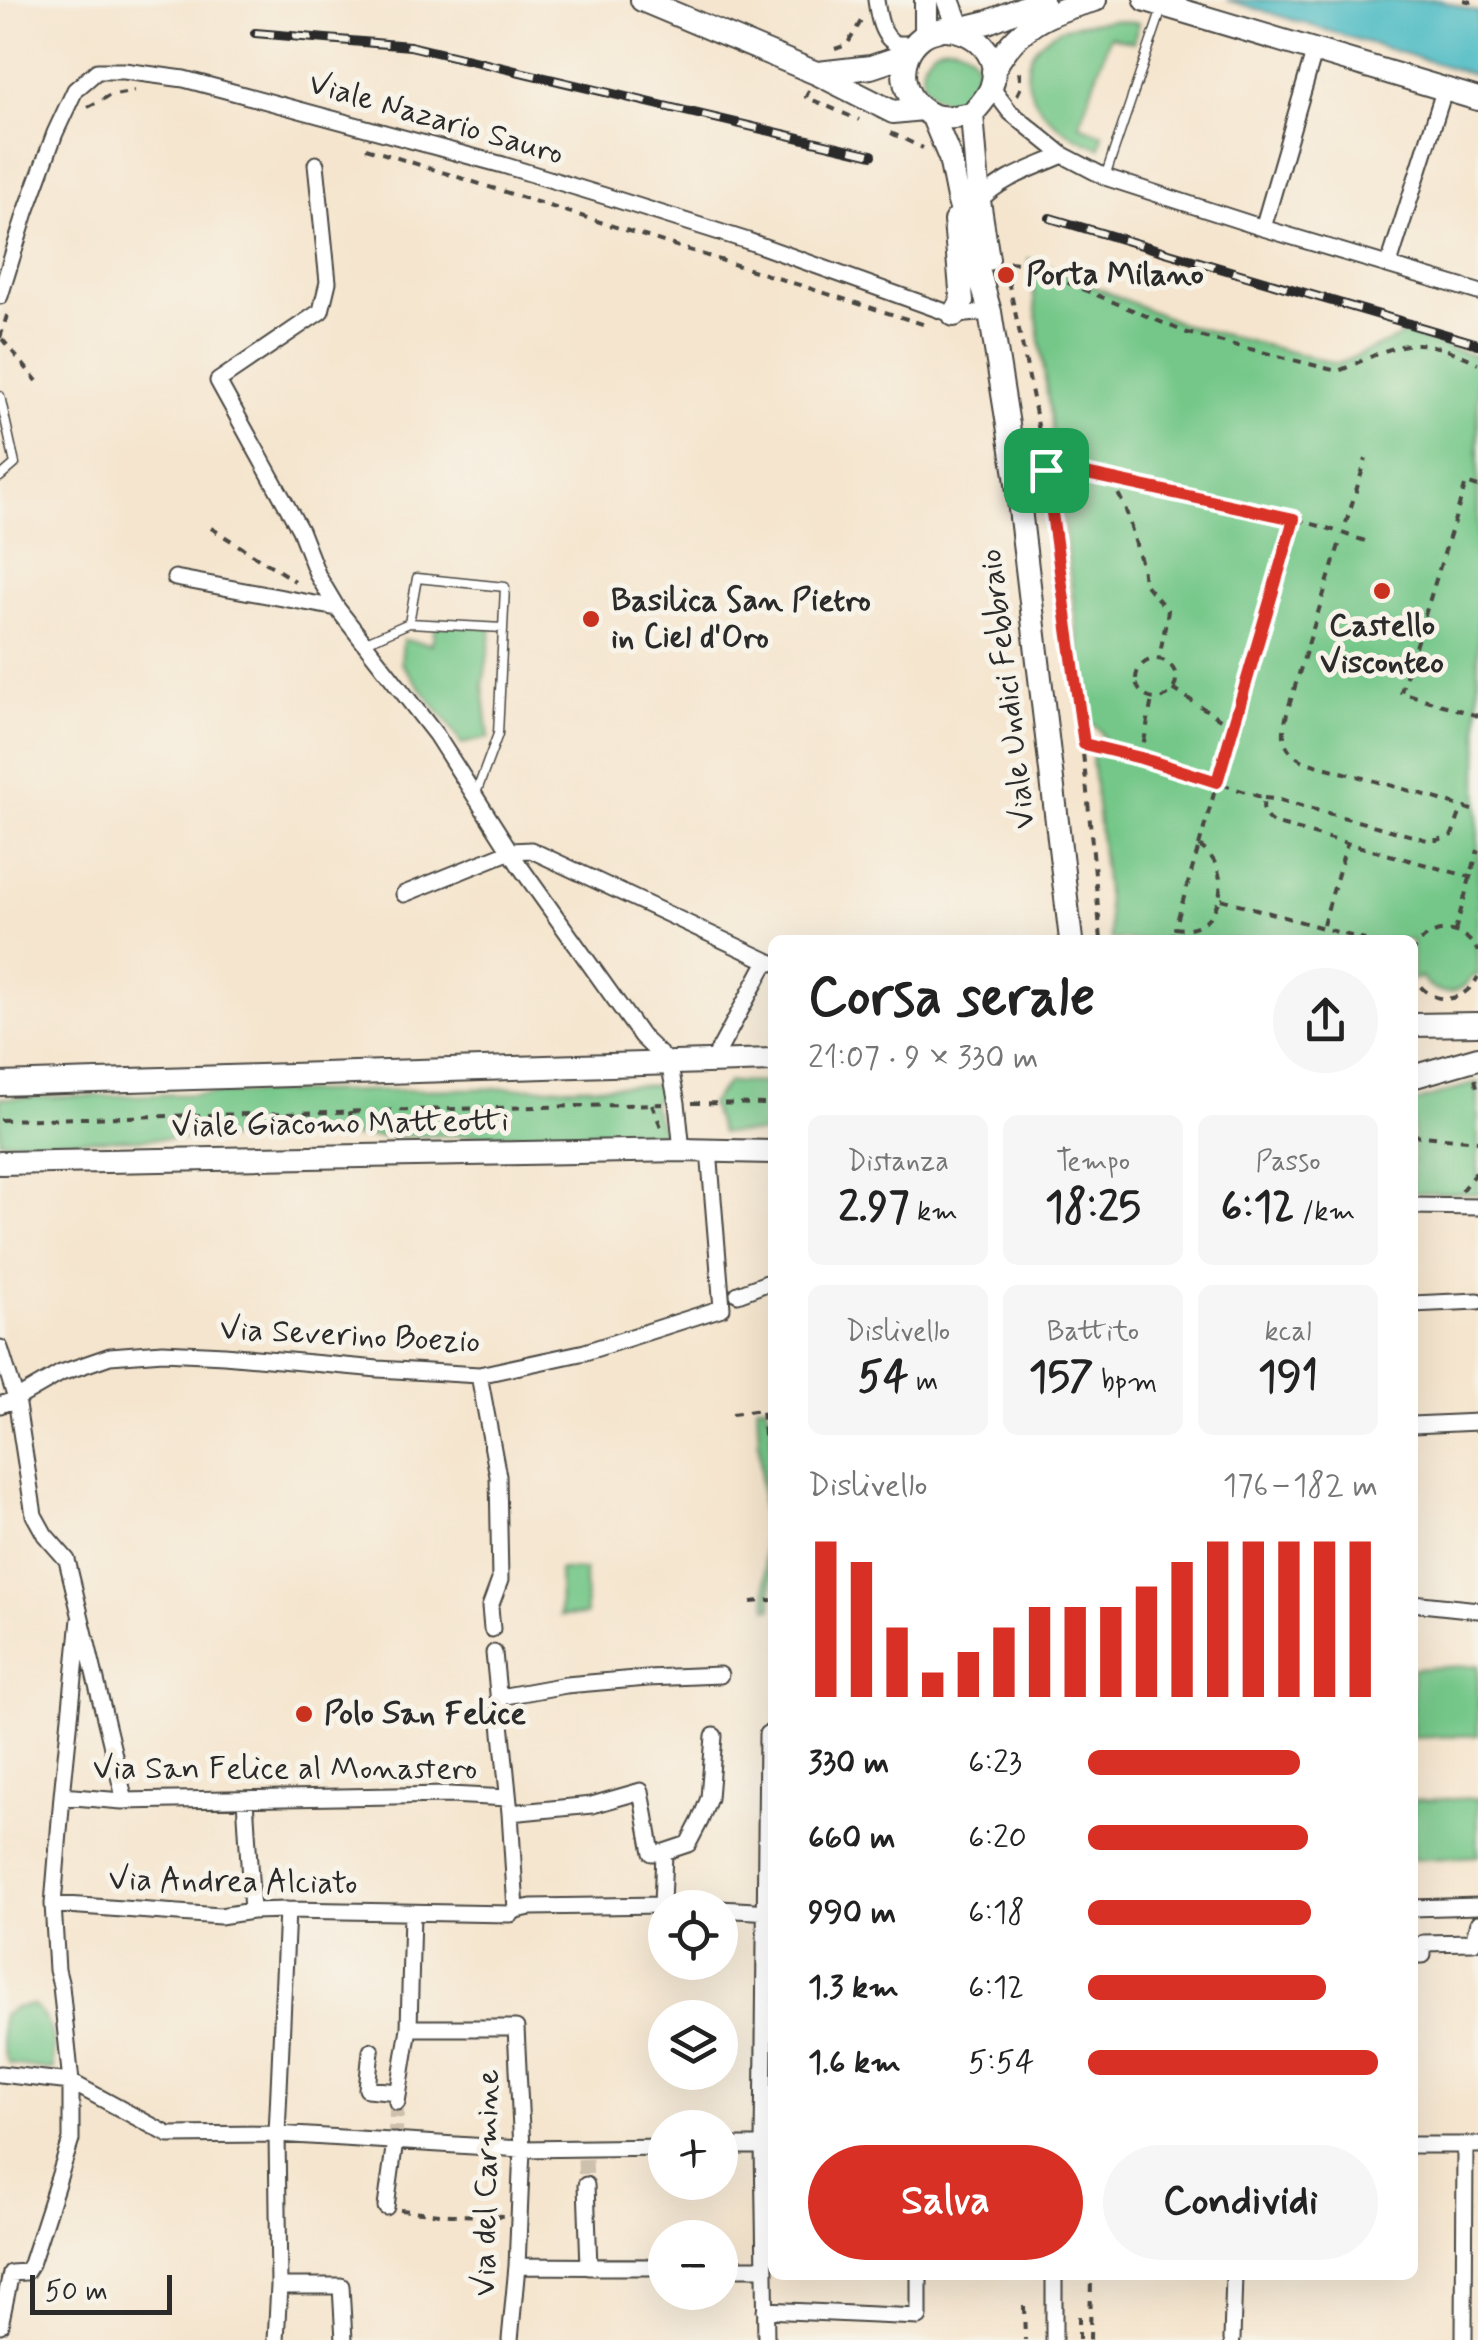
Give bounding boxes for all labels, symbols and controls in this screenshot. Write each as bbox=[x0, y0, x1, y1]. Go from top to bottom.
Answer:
street label: Viale Nazario Sauro bbox=[304, 63, 568, 175]
place label: Porta Milano bbox=[1026, 254, 1204, 296]
marker: Porta Milano bbox=[995, 264, 1017, 286]
pin bbox=[1004, 428, 1089, 513]
icon: arrive bbox=[1019, 443, 1074, 498]
street label: Viale Undici Febbraio bbox=[970, 547, 1046, 831]
place label: Basilica San Pietro in Ciel d'Oro bbox=[611, 580, 871, 659]
marker: Castello Visconteo bbox=[1371, 580, 1393, 602]
place label: Castello Visconteo bbox=[1320, 605, 1444, 684]
marker: Basilica San Pietro in Ciel d'Oro bbox=[580, 608, 602, 630]
text: Corsa serale bbox=[808, 963, 1095, 1035]
button: share bbox=[1273, 968, 1378, 1073]
text: 21:07 · 9 × 330 m bbox=[808, 1037, 1039, 1079]
street label: Viale Giacomo Matteotti bbox=[171, 1100, 509, 1148]
text: Distanza bbox=[847, 1144, 949, 1181]
text: Tempo bbox=[1056, 1144, 1130, 1181]
text: Passo bbox=[1255, 1144, 1321, 1181]
text: 2.97 bbox=[838, 1181, 909, 1236]
text: 18:25 bbox=[1045, 1181, 1141, 1236]
text: 6:12 bbox=[1221, 1181, 1295, 1236]
text: km bbox=[909, 1194, 958, 1231]
text: /km bbox=[1295, 1194, 1355, 1231]
street label: Via Severino Boezio bbox=[219, 1308, 481, 1364]
text: Dislivello bbox=[846, 1314, 950, 1351]
text: Battito bbox=[1047, 1314, 1139, 1351]
text: kcal bbox=[1264, 1314, 1312, 1351]
text: 54 bbox=[858, 1351, 908, 1406]
text: 157 bbox=[1029, 1351, 1093, 1406]
text: 191 bbox=[1258, 1351, 1318, 1406]
text: m bbox=[908, 1364, 938, 1401]
text: bpm bbox=[1093, 1364, 1157, 1401]
text: Dislivello bbox=[808, 1465, 927, 1507]
text: 176–182 m bbox=[1223, 1465, 1378, 1507]
place label: Polo San Felice bbox=[324, 1693, 526, 1735]
marker: Polo San Felice bbox=[293, 1703, 315, 1725]
text: 330 m bbox=[808, 1742, 889, 1784]
text: 6:23 bbox=[968, 1742, 1022, 1784]
street label: Via San Felice al Monastero bbox=[93, 1748, 477, 1790]
text: 660 m bbox=[808, 1817, 895, 1859]
text: 6:20 bbox=[968, 1817, 1027, 1859]
street label: Via Andrea Alciato bbox=[108, 1859, 358, 1905]
map controls bbox=[648, 1890, 738, 2310]
button: locate bbox=[648, 1890, 738, 1980]
text: 990 m bbox=[808, 1892, 896, 1934]
text: 6:18 bbox=[968, 1892, 1025, 1934]
text: 1.3 km bbox=[808, 1967, 899, 2009]
text: 6:12 bbox=[968, 1967, 1024, 2009]
button: layers bbox=[648, 2000, 738, 2090]
text: 1.6 km bbox=[808, 2042, 901, 2084]
text: 5:54 bbox=[968, 2042, 1034, 2084]
street label: Via del Carmine bbox=[464, 2069, 510, 2297]
button: + bbox=[648, 2110, 738, 2200]
button: Salva bbox=[808, 2145, 1083, 2260]
button: Condividi bbox=[1103, 2145, 1378, 2260]
button: − bbox=[648, 2220, 738, 2310]
scale bar bbox=[30, 2270, 172, 2314]
text: 50 m bbox=[45, 2274, 108, 2311]

